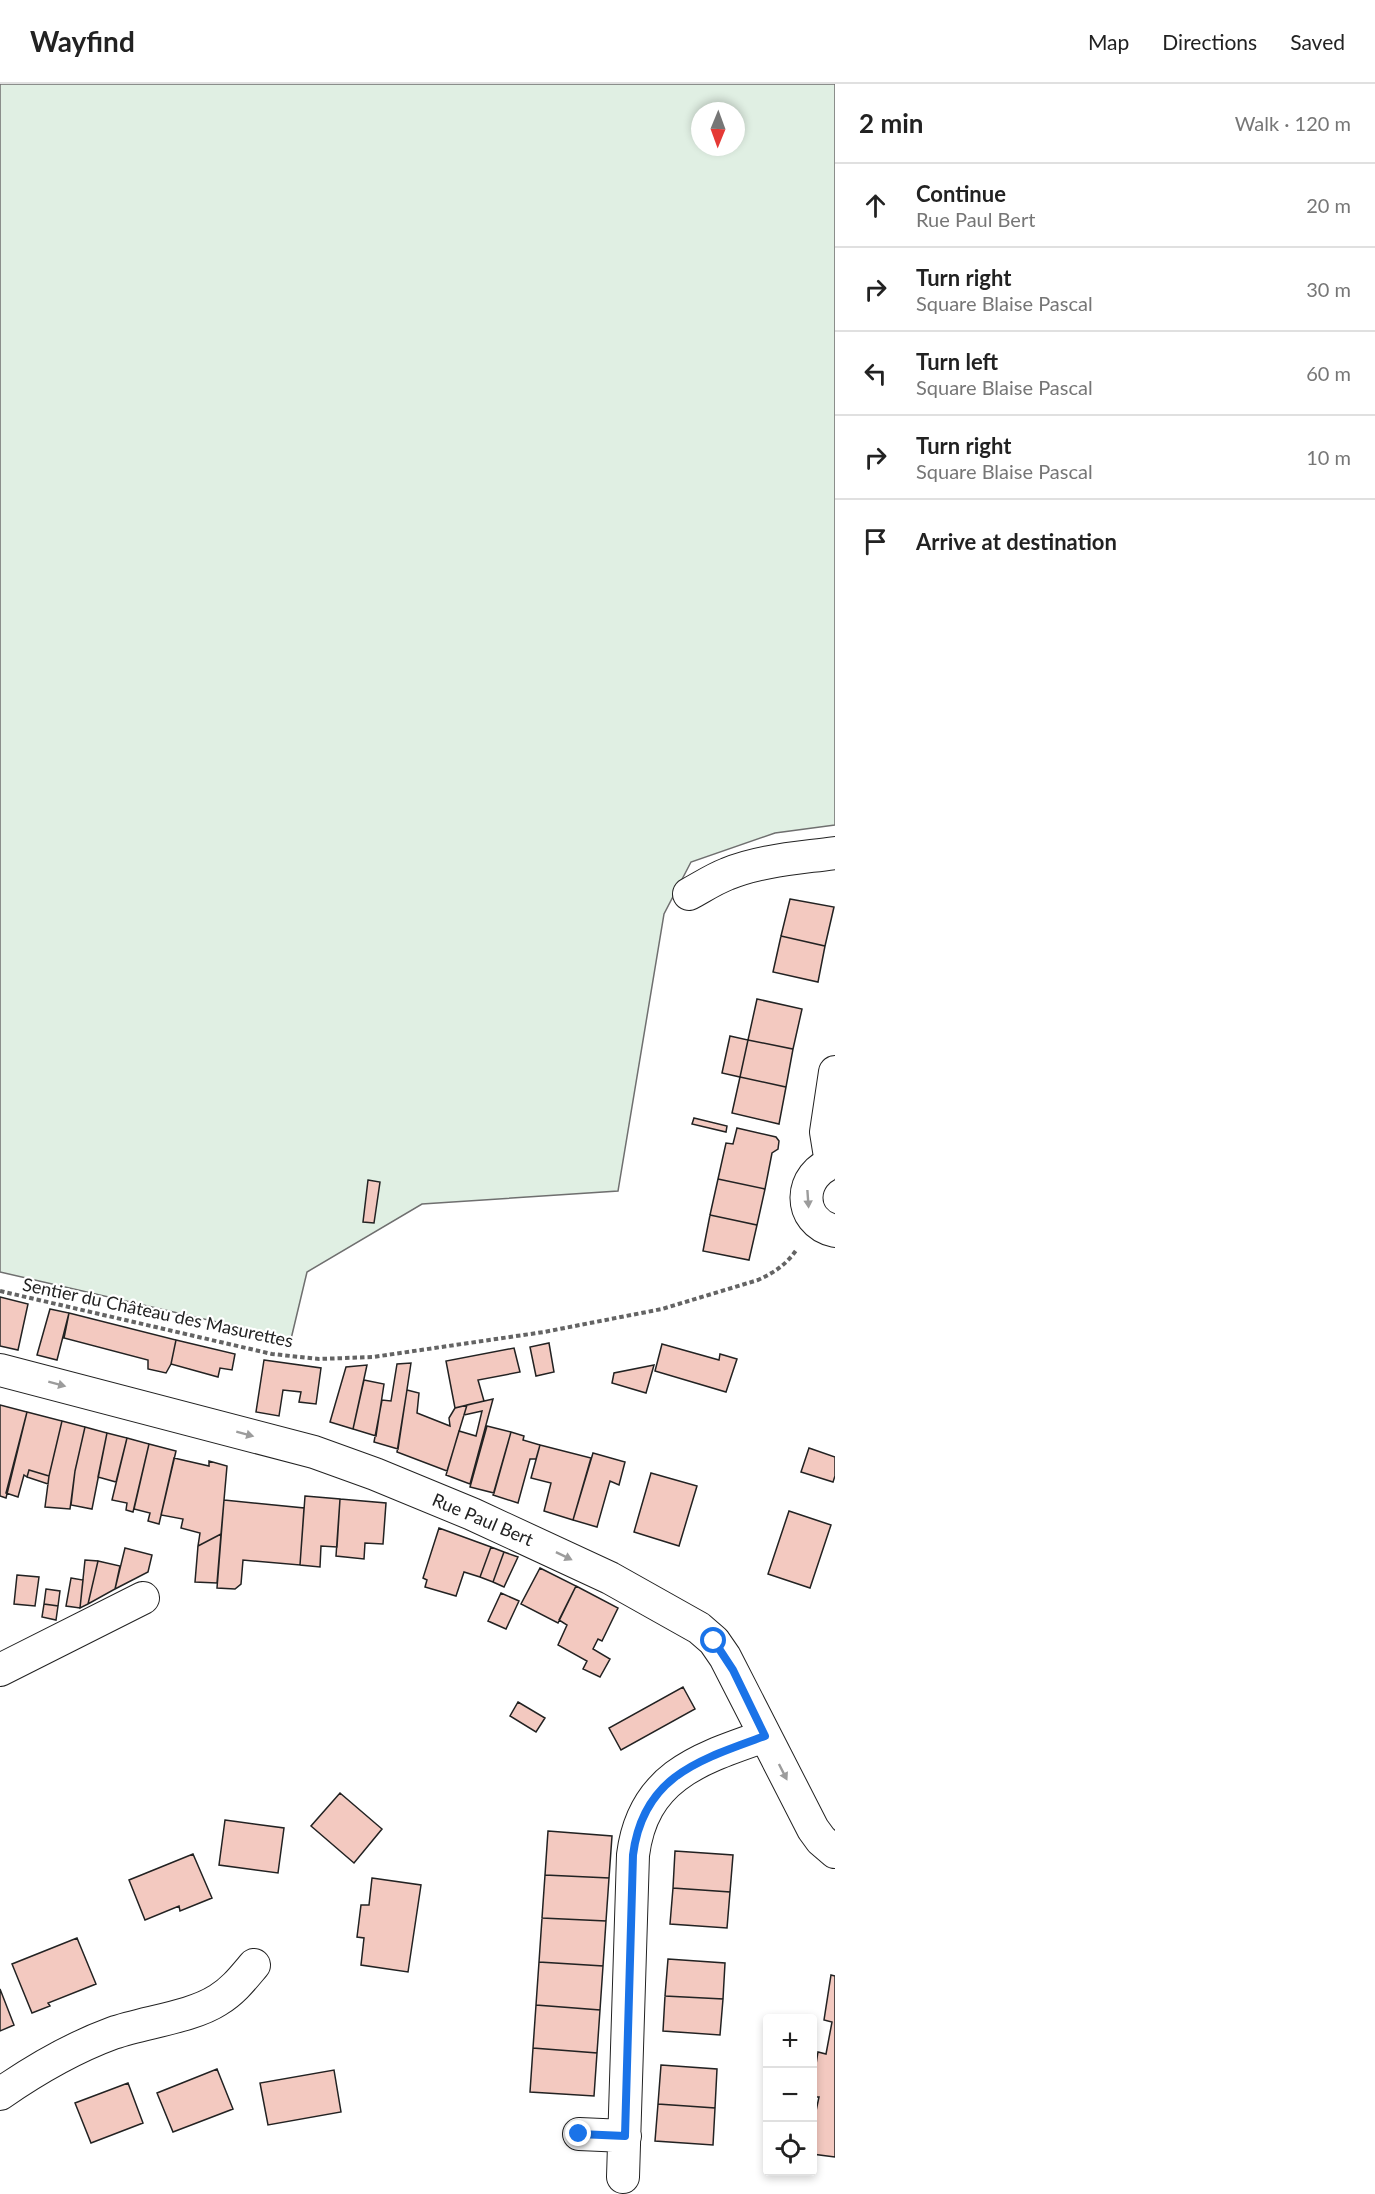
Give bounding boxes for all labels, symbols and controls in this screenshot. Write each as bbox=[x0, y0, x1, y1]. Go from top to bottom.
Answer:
text: Wayfind bbox=[30, 24, 135, 58]
text: Map bbox=[1088, 29, 1129, 54]
text: Directions bbox=[1162, 29, 1257, 54]
text: Saved bbox=[1290, 29, 1345, 54]
north arrow bbox=[691, 102, 745, 156]
text: 2 min bbox=[859, 107, 923, 139]
text: Walk · 120 m bbox=[1235, 111, 1351, 135]
text: Continue bbox=[916, 180, 1006, 207]
icon: ahead bbox=[859, 189, 892, 222]
text: 20 m bbox=[1306, 193, 1351, 217]
text: Rue Paul Bert bbox=[916, 207, 1035, 231]
text: Turn right bbox=[916, 264, 1011, 291]
icon: right bbox=[859, 273, 892, 306]
text: 30 m bbox=[1306, 277, 1351, 301]
text: Square Blaise Pascal bbox=[916, 291, 1093, 315]
text: Turn left bbox=[916, 348, 998, 375]
icon: left bbox=[859, 357, 892, 390]
text: 60 m bbox=[1306, 361, 1351, 385]
text: Square Blaise Pascal bbox=[916, 375, 1093, 399]
text: Turn right bbox=[916, 432, 1011, 459]
icon: right bbox=[859, 441, 892, 474]
text: 10 m bbox=[1306, 445, 1351, 469]
text: Square Blaise Pascal bbox=[916, 459, 1093, 483]
icon: arrive bbox=[859, 525, 892, 558]
text: Arrive at destination bbox=[916, 528, 1117, 555]
one-way arrow bbox=[803, 1190, 813, 1209]
street label: Sentier du Château des Masurettes bbox=[21, 1273, 295, 1351]
one-way arrow bbox=[47, 1380, 66, 1390]
one-way arrow bbox=[236, 1429, 254, 1439]
street label: Rue Paul Bert bbox=[429, 1488, 537, 1550]
one-way arrow bbox=[555, 1550, 573, 1560]
route start bbox=[700, 1627, 726, 1653]
one-way arrow bbox=[779, 1763, 788, 1780]
map controls bbox=[763, 2014, 817, 2176]
button: + bbox=[763, 2014, 817, 2068]
button: − bbox=[763, 2068, 817, 2122]
route end bbox=[565, 2120, 591, 2146]
button: locate bbox=[763, 2122, 817, 2176]

